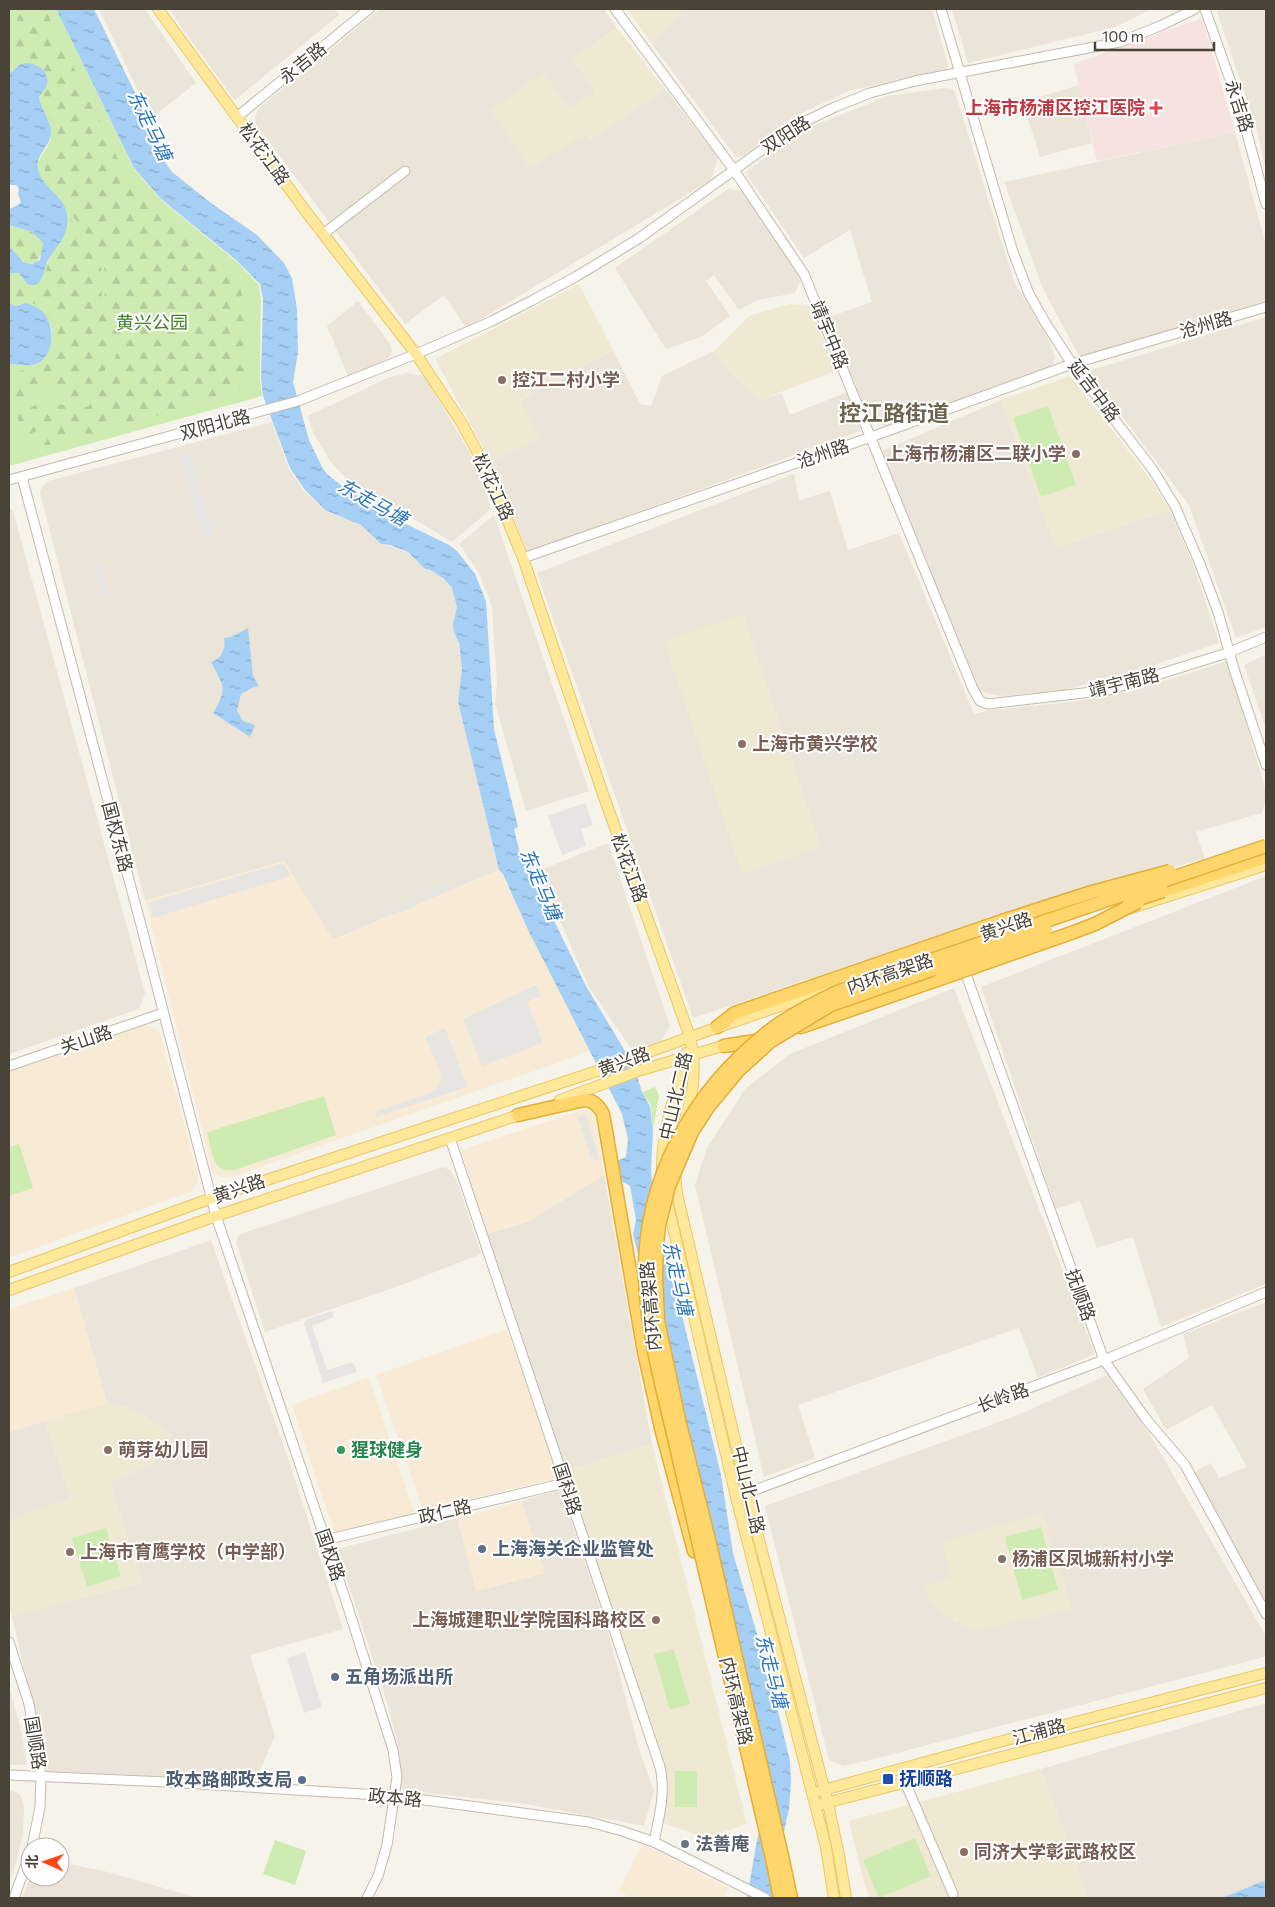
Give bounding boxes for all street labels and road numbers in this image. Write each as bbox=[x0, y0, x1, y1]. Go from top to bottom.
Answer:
street label: 永吉路 bbox=[274, 37, 330, 88]
street label: 永吉路 bbox=[1221, 77, 1259, 135]
street label: 双阳路 bbox=[757, 110, 814, 158]
street label: 松花江路 bbox=[235, 118, 295, 189]
street label: 靖宇中路 bbox=[806, 297, 854, 372]
street label: 沧州路 bbox=[1177, 306, 1235, 342]
street label: 延吉中路 bbox=[1064, 355, 1125, 426]
street label: 双阳北路 bbox=[177, 404, 252, 444]
street label: 沧州路 bbox=[794, 434, 852, 472]
street label: 松花江路 bbox=[469, 449, 519, 524]
street label: 靖宇南路 bbox=[1086, 663, 1161, 701]
street label: 国权东路 bbox=[98, 799, 138, 874]
street label: 松花江路 bbox=[607, 830, 653, 905]
street label: 黄兴路 bbox=[977, 907, 1035, 945]
street label: 内环高架路 bbox=[844, 948, 936, 998]
street label: 关山路 bbox=[57, 1020, 115, 1058]
street label: 黄兴路 bbox=[595, 1041, 653, 1081]
street label: 中山北二路 bbox=[654, 1049, 696, 1142]
street label: 黄兴路 bbox=[210, 1169, 268, 1207]
street label: 内环高架路 bbox=[635, 1260, 665, 1352]
street label: 抚顺路 bbox=[1061, 1266, 1101, 1324]
street label: 长岭路 bbox=[974, 1377, 1032, 1417]
street label: 中山北二路 bbox=[728, 1443, 770, 1536]
street label: 国科路 bbox=[549, 1460, 587, 1518]
street label: 政仁路 bbox=[416, 1494, 474, 1528]
street label: 国权路 bbox=[312, 1526, 350, 1584]
street label: 内环高架路 bbox=[716, 1654, 758, 1747]
street label: 江浦路 bbox=[1010, 1713, 1068, 1749]
street label: 国顺路 bbox=[21, 1714, 51, 1771]
street label: 政本路 bbox=[367, 1784, 423, 1810]

